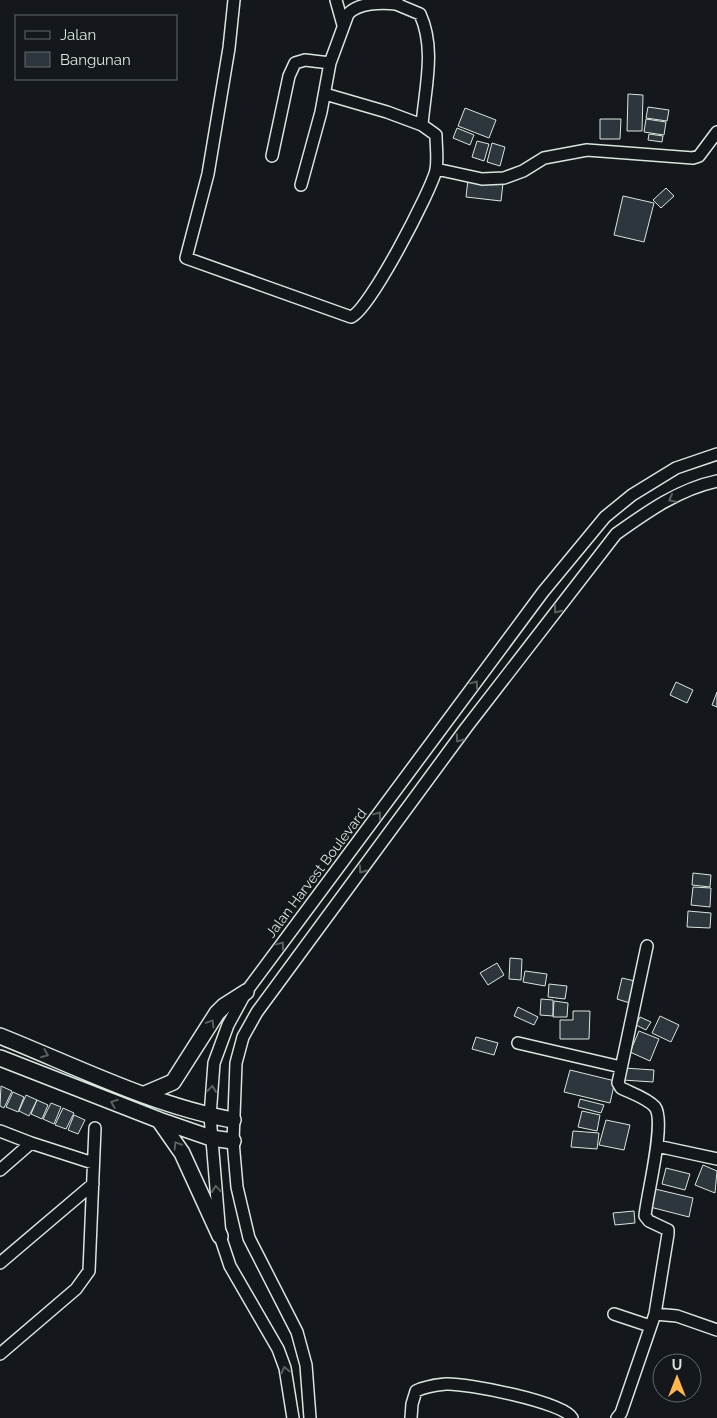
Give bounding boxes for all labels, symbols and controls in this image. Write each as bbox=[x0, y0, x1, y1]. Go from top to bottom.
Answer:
legend bbox=[15, 15, 178, 80]
text: Jalan bbox=[60, 26, 96, 44]
text: Bangunan bbox=[60, 51, 131, 69]
one-way arrow bbox=[669, 492, 678, 502]
one-way arrow bbox=[554, 604, 563, 614]
one-way arrow bbox=[468, 681, 478, 690]
one-way arrow bbox=[456, 733, 464, 742]
street label: Jalan Harvest Boulevard bbox=[262, 806, 370, 940]
one-way arrow bbox=[372, 812, 380, 821]
one-way arrow bbox=[359, 864, 368, 874]
one-way arrow bbox=[275, 942, 283, 951]
one-way arrow bbox=[205, 1020, 215, 1029]
one-way arrow bbox=[40, 1047, 49, 1058]
one-way arrow bbox=[206, 1085, 217, 1093]
one-way arrow bbox=[110, 1098, 119, 1109]
one-way arrow bbox=[174, 1141, 183, 1150]
one-way arrow bbox=[210, 1184, 221, 1192]
north arrow bbox=[652, 1353, 702, 1403]
text: U bbox=[672, 1357, 682, 1373]
one-way arrow bbox=[280, 1366, 291, 1375]

